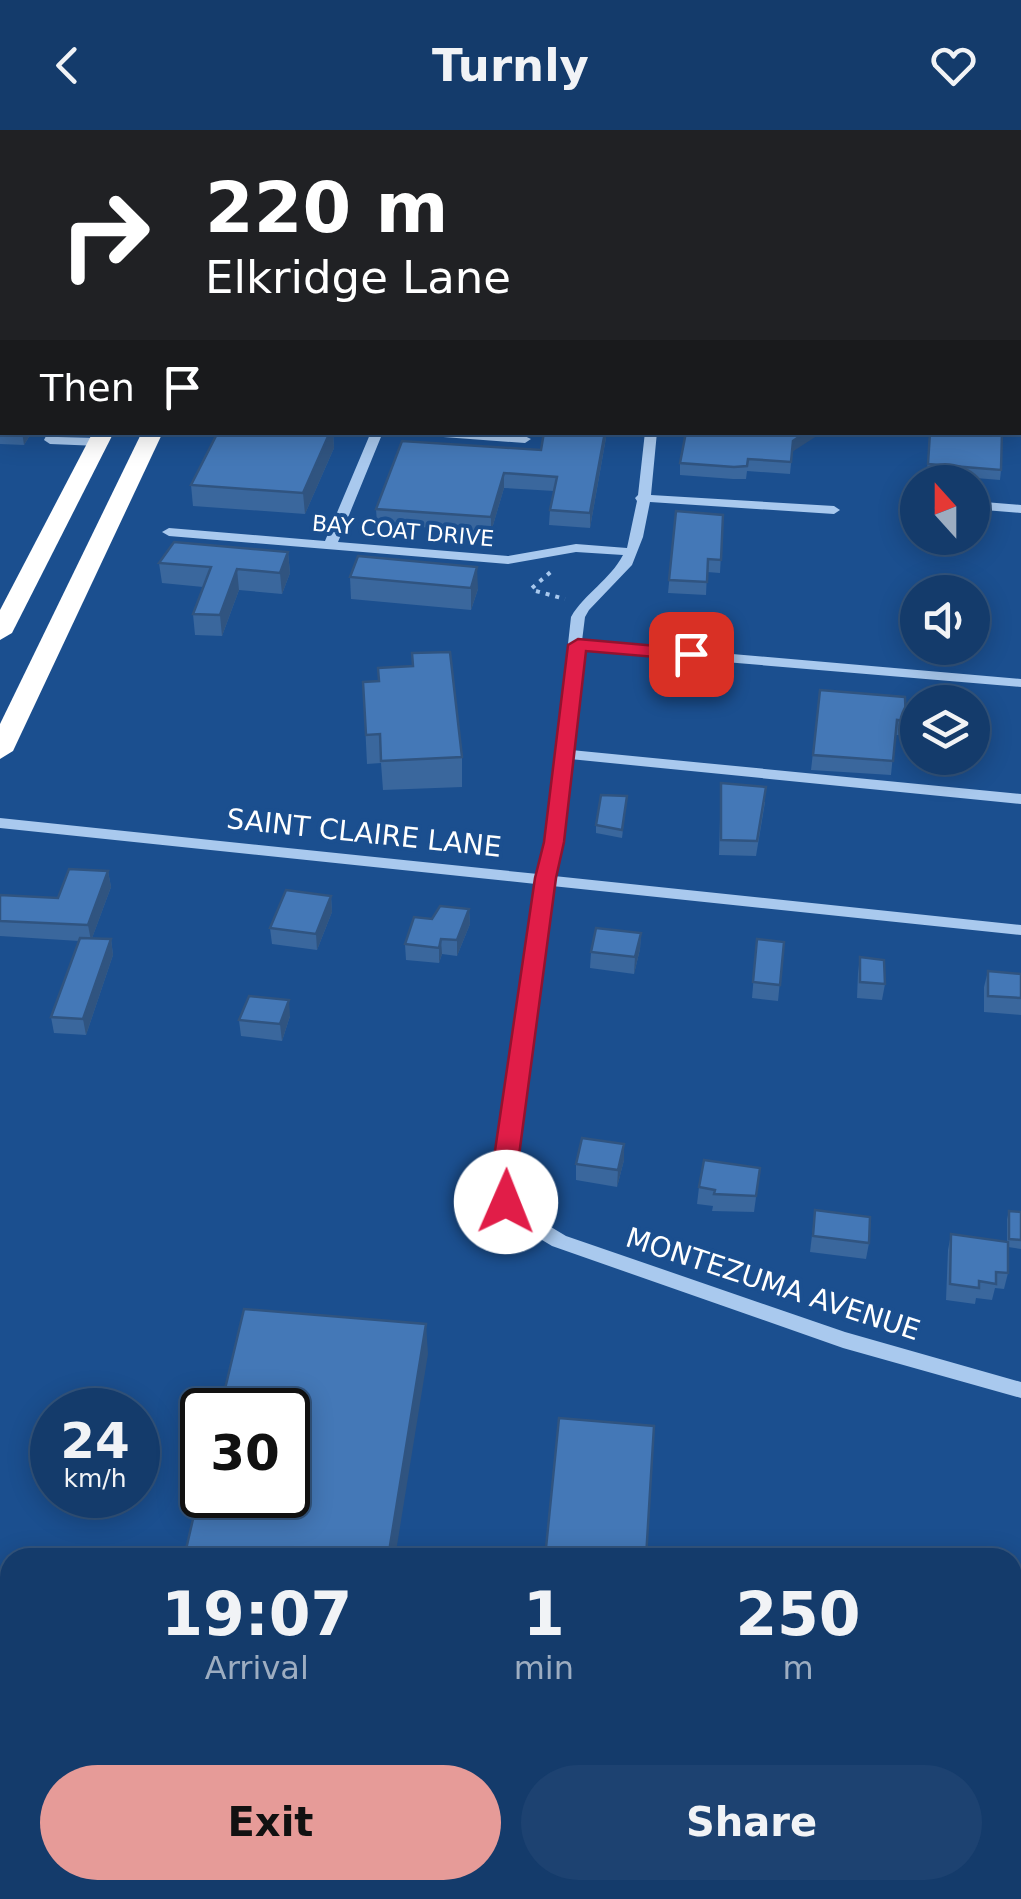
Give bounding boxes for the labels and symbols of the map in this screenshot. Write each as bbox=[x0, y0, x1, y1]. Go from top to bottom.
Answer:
north arrow bbox=[900, 465, 990, 555]
street label: BAY COAT DRIVE bbox=[311, 511, 495, 551]
pin bbox=[649, 612, 734, 697]
street label: SAINT CLAIRE LANE bbox=[225, 802, 503, 864]
position arrow bbox=[454, 1150, 558, 1254]
street label: MONTEZUMA AVENUE bbox=[622, 1221, 924, 1347]
speed limit sign: 30 bbox=[180, 1388, 310, 1518]

